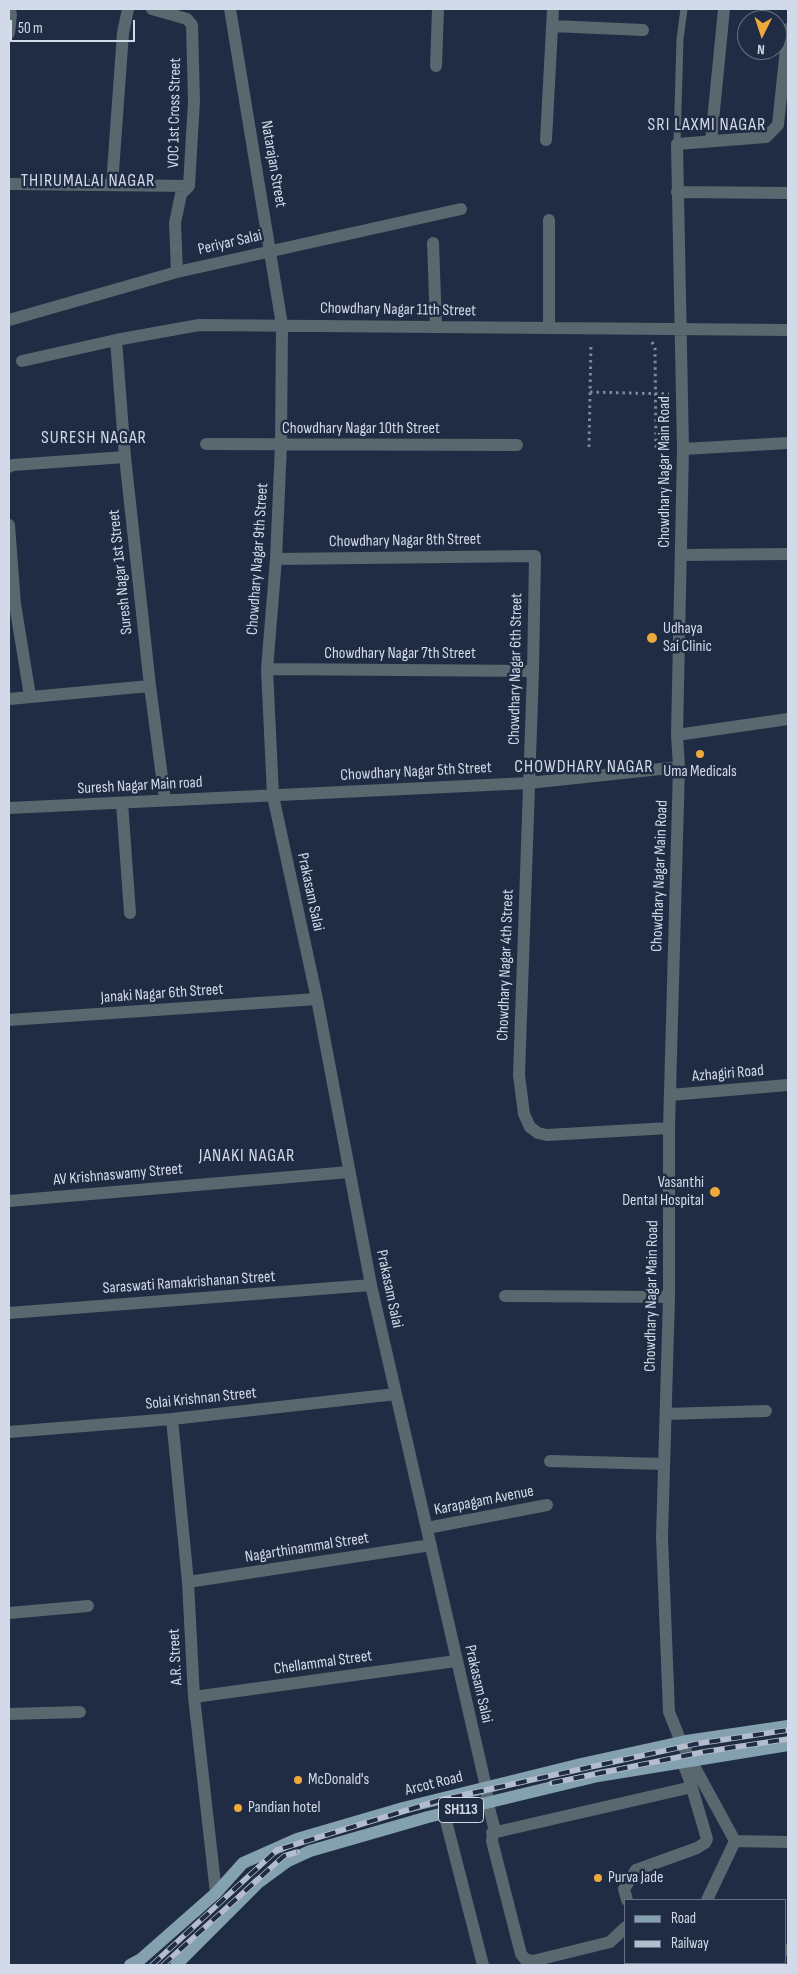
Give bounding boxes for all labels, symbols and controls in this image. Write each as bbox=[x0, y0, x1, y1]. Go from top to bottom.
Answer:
scale bar bbox=[12, 10, 138, 42]
north arrow bbox=[737, 10, 787, 60]
text: 50 m bbox=[18, 19, 43, 38]
text: N bbox=[757, 41, 765, 58]
street label: VOC 1st Cross Street bbox=[164, 58, 186, 168]
district label: SRI LAXMI NAGAR bbox=[646, 114, 768, 136]
street label: Natarajan Street bbox=[256, 119, 290, 209]
district label: THIRUMALAI NAGAR bbox=[19, 170, 157, 192]
street label: Periyar Salai bbox=[196, 226, 264, 260]
street label: Chowdhary Nagar 11th Street bbox=[320, 299, 476, 321]
street label: Chowdhary Nagar Main Road bbox=[655, 396, 675, 548]
street label: Chowdhary Nagar 10th Street bbox=[282, 419, 440, 439]
district label: SURESH NAGAR bbox=[40, 427, 148, 449]
street label: Chowdhary Nagar 9th Street bbox=[243, 482, 273, 636]
street label: Suresh Nagar 1st Street bbox=[105, 508, 137, 636]
street label: Chowdhary Nagar 8th Street bbox=[329, 530, 481, 552]
street label: Chowdhary Nagar 6th Street bbox=[505, 593, 527, 745]
place label: Udhaya Sai Clinic bbox=[663, 619, 712, 657]
marker: Udhaya Sai Clinic bbox=[645, 631, 659, 645]
street label: Chowdhary Nagar 7th Street bbox=[324, 644, 476, 664]
marker: Uma Medicals bbox=[694, 748, 706, 760]
district label: CHOWDHARY NAGAR bbox=[512, 756, 656, 778]
street label: Chowdhary Nagar 5th Street bbox=[340, 758, 492, 786]
place label: Uma Medicals bbox=[663, 762, 737, 782]
street label: Suresh Nagar Main road bbox=[77, 773, 203, 799]
street label: Chowdhary Nagar Main Road bbox=[648, 800, 672, 952]
street label: Prakasam Salai bbox=[292, 851, 328, 933]
street label: Chowdhary Nagar 4th Street bbox=[494, 889, 518, 1041]
street label: Janaki Nagar 6th Street bbox=[100, 980, 224, 1008]
street label: Azhagiri Road bbox=[691, 1061, 765, 1087]
district label: JANAKI NAGAR bbox=[197, 1145, 297, 1167]
street label: AV Krishnaswamy Street bbox=[52, 1160, 184, 1190]
place label: Vasanthi Dental Hospital bbox=[622, 1173, 704, 1211]
marker: Vasanthi Dental Hospital bbox=[708, 1185, 722, 1199]
street label: Chowdhary Nagar Main Road bbox=[641, 1220, 663, 1372]
street label: Prakasam Salai bbox=[371, 1248, 407, 1330]
street label: Saraswati Ramakrishanan Street bbox=[102, 1267, 276, 1299]
street label: Solai Krishnan Street bbox=[144, 1384, 258, 1414]
street label: Karapagam Avenue bbox=[433, 1482, 535, 1520]
street label: Nagarthinammal Street bbox=[244, 1529, 370, 1567]
street label: A.R. Street bbox=[165, 1628, 187, 1686]
street label: Prakasam Salai bbox=[460, 1643, 496, 1725]
street label: Chellammal Street bbox=[273, 1647, 373, 1679]
street label: Arcot Road bbox=[403, 1768, 465, 1800]
place label: McDonald's bbox=[308, 1770, 369, 1790]
marker: McDonald's bbox=[292, 1774, 304, 1786]
place label: Pandian hotel bbox=[248, 1798, 320, 1818]
road number: SH113 bbox=[438, 1798, 484, 1822]
marker: Pandian hotel bbox=[232, 1802, 244, 1814]
place label: Purva Jade bbox=[608, 1868, 663, 1888]
marker: Purva Jade bbox=[592, 1872, 604, 1884]
legend bbox=[624, 1899, 787, 1964]
text: Road bbox=[671, 1909, 696, 1928]
text: Railway bbox=[671, 1934, 709, 1953]

